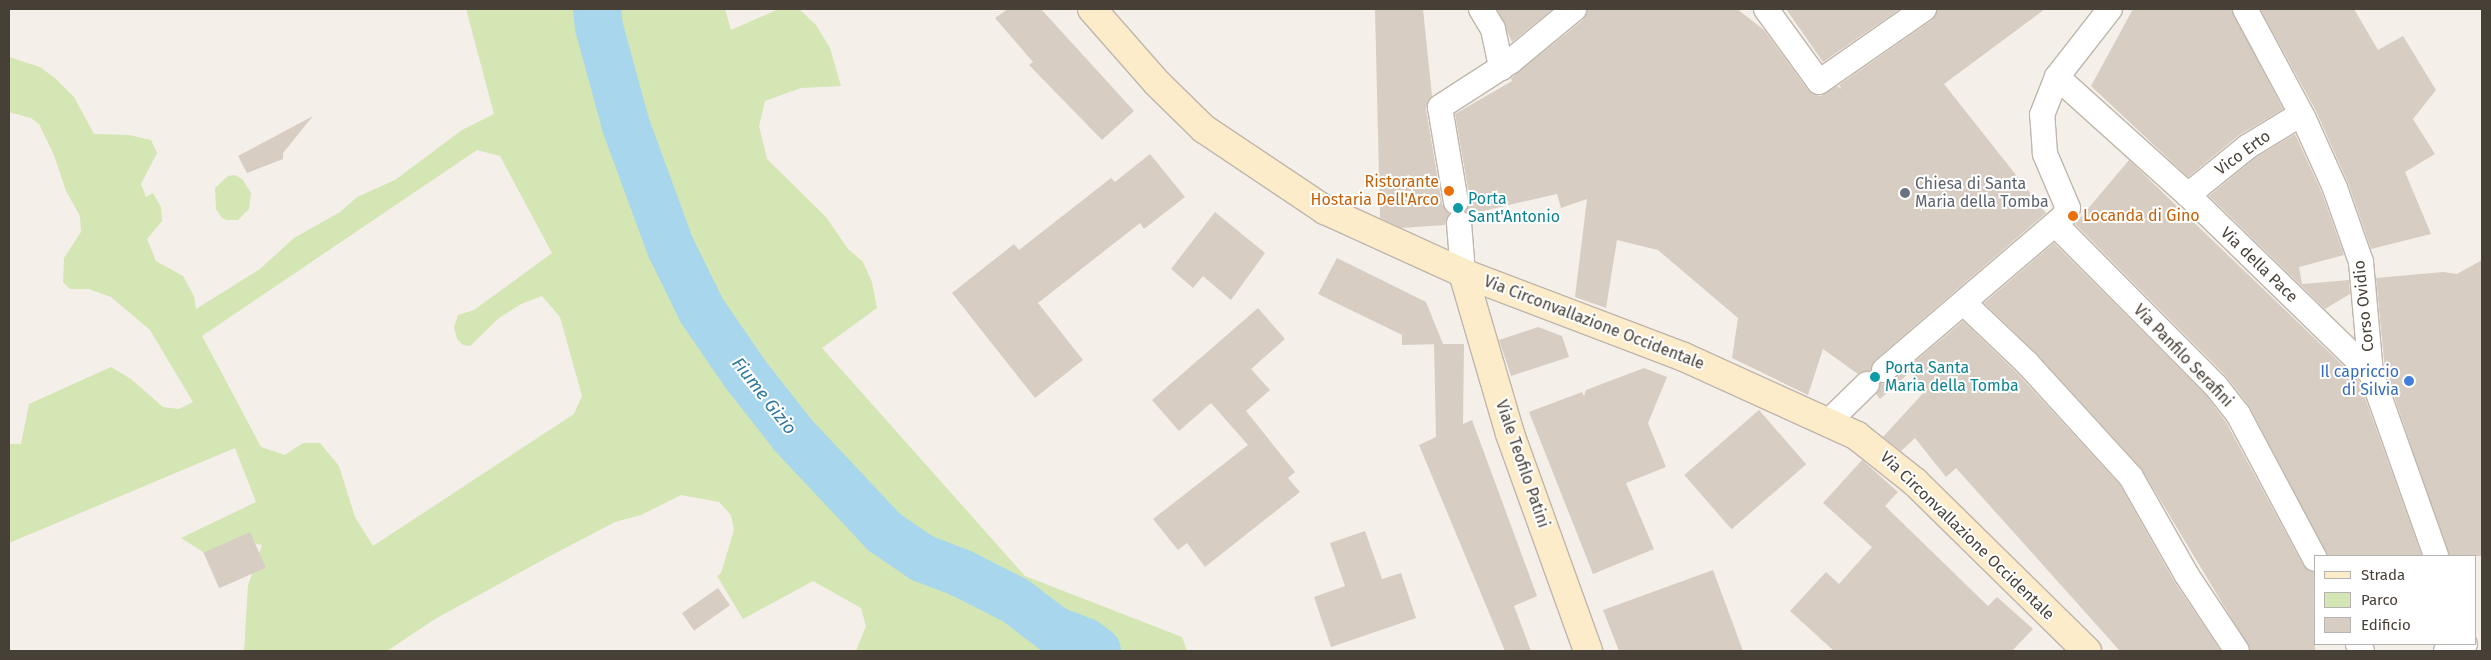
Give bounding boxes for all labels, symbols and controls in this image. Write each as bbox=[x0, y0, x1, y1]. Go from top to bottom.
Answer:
street label: Vico Erto bbox=[2212, 126, 2274, 180]
place label: Ristorante Hostaria Dell'Arco bbox=[1311, 172, 1439, 210]
place label: Chiesa di Santa Maria della Tomba bbox=[1915, 174, 2049, 212]
marker: Ristorante Hostaria Dell'Arco bbox=[1443, 185, 1455, 197]
marker: Chiesa di Santa Maria della Tomba bbox=[1899, 187, 1911, 199]
place label: Porta Sant'Antonio bbox=[1468, 189, 1560, 227]
marker: Porta Sant'Antonio bbox=[1452, 202, 1464, 214]
place label: Locanda di Gino bbox=[2083, 206, 2200, 226]
marker: Locanda di Gino bbox=[2067, 210, 2079, 222]
street label: Via della Pace bbox=[2216, 223, 2302, 307]
street label: Corso Ovidio bbox=[2350, 259, 2378, 353]
street label: Via Circonvallazione Occidentale bbox=[1481, 272, 1707, 374]
street label: Via Panfilo Serafini bbox=[2129, 301, 2237, 411]
water label: Fiume Gizio bbox=[727, 353, 801, 439]
place label: Porta Santa Maria della Tomba bbox=[1885, 358, 2019, 396]
place label: Il capriccio di Silvia bbox=[2320, 362, 2399, 400]
marker: Porta Santa Maria della Tomba bbox=[1869, 371, 1881, 383]
marker: Il capriccio di Silvia bbox=[2403, 375, 2415, 387]
street label: Viale Teofilo Patini bbox=[1491, 398, 1553, 530]
street label: Via Circonvallazione Occidentale bbox=[1876, 448, 2058, 624]
legend bbox=[2314, 555, 2476, 645]
text: Strada bbox=[2361, 566, 2405, 584]
text: Parco bbox=[2361, 591, 2398, 609]
text: Edificio bbox=[2361, 616, 2411, 634]

